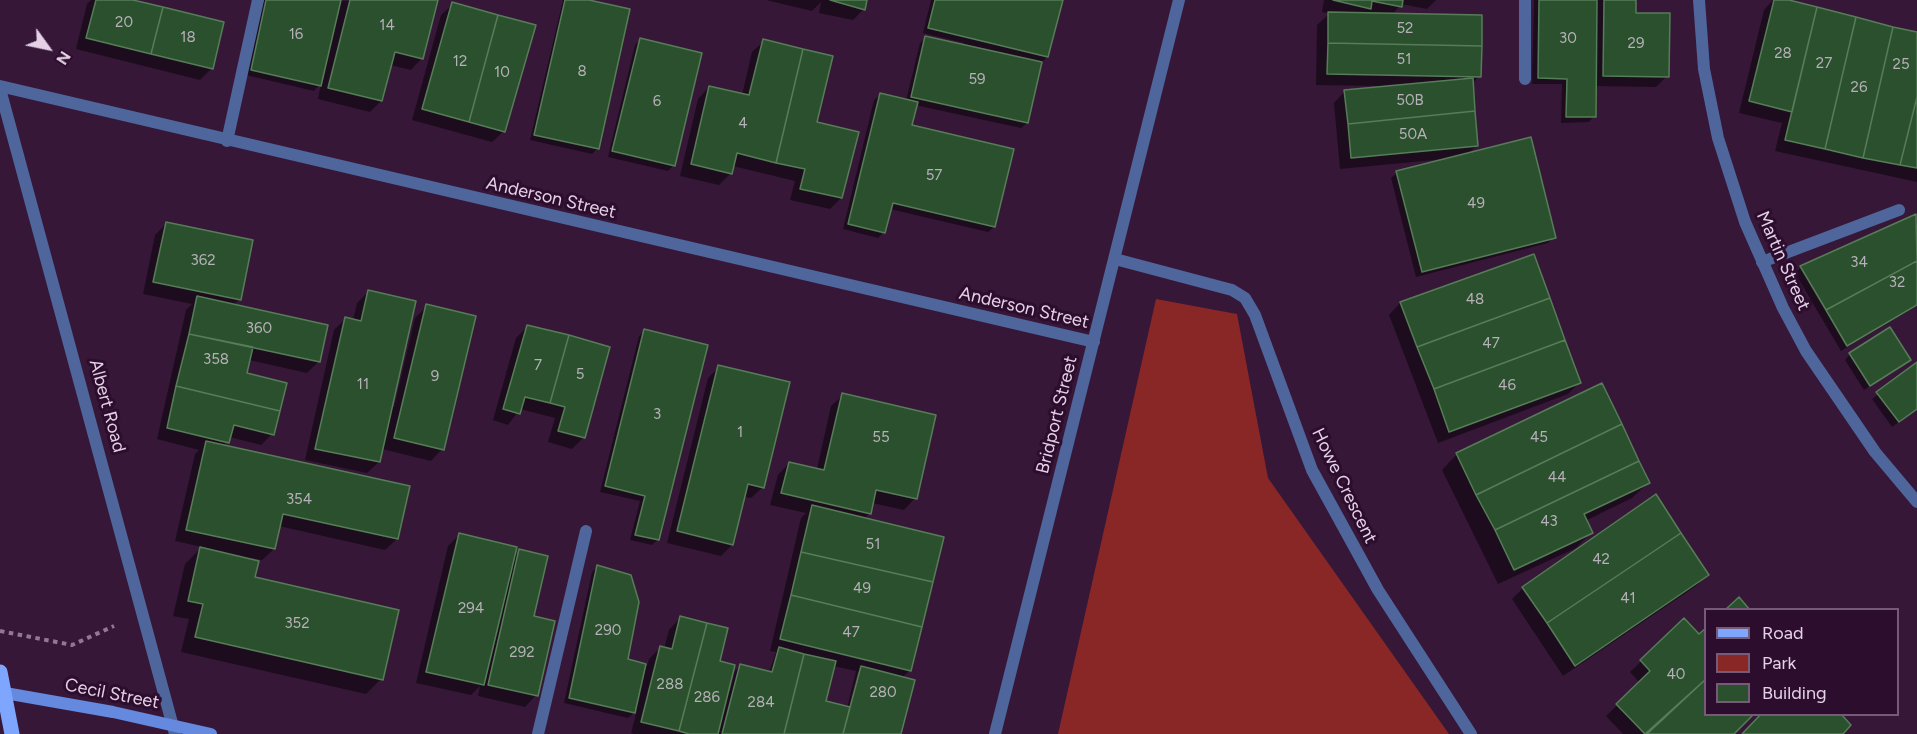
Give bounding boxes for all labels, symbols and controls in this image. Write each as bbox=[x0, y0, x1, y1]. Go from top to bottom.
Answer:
house number: 20 bbox=[115, 14, 133, 32]
house number: 14 bbox=[379, 17, 395, 35]
north arrow bbox=[18, 18, 78, 78]
house number: 52 bbox=[1396, 20, 1414, 38]
house number: 16 bbox=[289, 26, 303, 44]
house number: 18 bbox=[180, 29, 196, 47]
house number: 30 bbox=[1559, 30, 1577, 48]
house number: 29 bbox=[1628, 35, 1644, 53]
house number: 28 bbox=[1774, 45, 1792, 63]
text: N bbox=[52, 48, 75, 68]
house number: 51 bbox=[1397, 51, 1411, 69]
house number: 12 bbox=[453, 53, 467, 71]
house number: 27 bbox=[1816, 55, 1832, 73]
house number: 25 bbox=[1892, 56, 1910, 74]
house number: 8 bbox=[577, 63, 587, 81]
house number: 10 bbox=[494, 64, 510, 82]
house number: 59 bbox=[968, 71, 986, 89]
house number: 26 bbox=[1851, 79, 1867, 97]
house number: 50B bbox=[1396, 92, 1424, 110]
house number: 6 bbox=[653, 93, 661, 111]
house number: 4 bbox=[738, 115, 748, 133]
house number: 50A bbox=[1399, 126, 1427, 144]
house number: 57 bbox=[926, 167, 942, 185]
street label: Anderson Street bbox=[484, 173, 618, 223]
house number: 49 bbox=[1467, 195, 1485, 213]
street label: Martin Street bbox=[1752, 208, 1814, 314]
house number: 362 bbox=[190, 252, 216, 270]
house number: 34 bbox=[1850, 254, 1868, 272]
house number: 32 bbox=[1889, 274, 1905, 292]
street label: Anderson Street bbox=[957, 283, 1091, 333]
house number: 48 bbox=[1466, 291, 1484, 309]
house number: 360 bbox=[246, 320, 272, 338]
house number: 47 bbox=[1482, 335, 1500, 353]
house number: 358 bbox=[203, 351, 229, 369]
street label: Bridport Street bbox=[1032, 354, 1082, 476]
street label: Albert Road bbox=[84, 357, 130, 455]
house number: 7 bbox=[534, 357, 542, 375]
house number: 5 bbox=[576, 366, 584, 384]
house number: 9 bbox=[431, 368, 439, 386]
house number: 11 bbox=[357, 376, 369, 394]
house number: 46 bbox=[1498, 377, 1516, 395]
house number: 3 bbox=[653, 406, 661, 424]
house number: 1 bbox=[737, 424, 743, 442]
street label: Howe Crescent bbox=[1307, 425, 1381, 547]
house number: 55 bbox=[872, 429, 890, 447]
house number: 45 bbox=[1530, 429, 1548, 447]
house number: 44 bbox=[1548, 469, 1566, 487]
house number: 354 bbox=[286, 491, 312, 509]
house number: 43 bbox=[1540, 513, 1558, 531]
house number: 51 bbox=[866, 536, 880, 554]
house number: 42 bbox=[1592, 551, 1610, 569]
house number: 49 bbox=[853, 580, 871, 598]
house number: 41 bbox=[1620, 590, 1636, 608]
house number: 294 bbox=[458, 600, 484, 618]
legend bbox=[1704, 608, 1899, 716]
house number: 352 bbox=[284, 615, 310, 633]
house number: 290 bbox=[595, 622, 621, 640]
text: Road bbox=[1762, 622, 1803, 644]
house number: 47 bbox=[842, 624, 860, 642]
house number: 292 bbox=[509, 644, 535, 662]
text: Park bbox=[1762, 652, 1796, 674]
house number: 40 bbox=[1667, 666, 1685, 684]
street label: Cecil Street bbox=[63, 674, 161, 714]
house number: 288 bbox=[657, 676, 683, 694]
text: Building bbox=[1762, 682, 1827, 704]
house number: 280 bbox=[869, 684, 897, 702]
house number: 286 bbox=[694, 689, 720, 707]
house number: 284 bbox=[748, 694, 774, 712]

